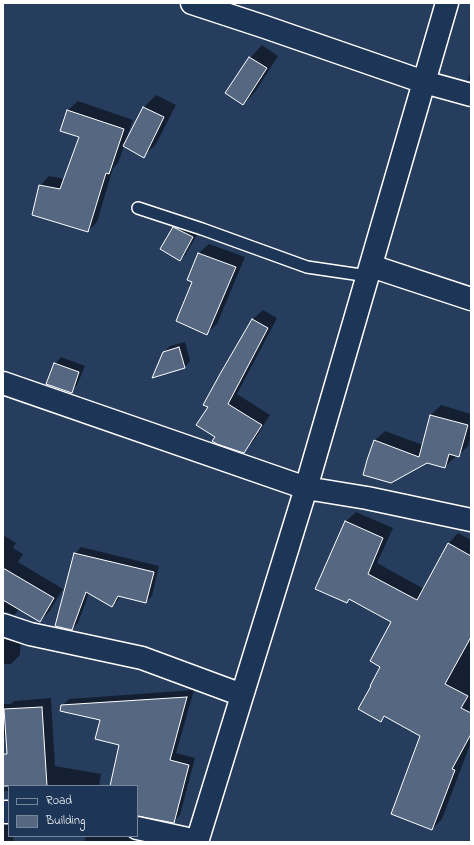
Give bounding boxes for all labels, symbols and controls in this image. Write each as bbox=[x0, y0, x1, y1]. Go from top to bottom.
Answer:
legend bbox=[8, 785, 138, 837]
text: Road bbox=[46, 792, 72, 810]
text: Building bbox=[46, 812, 85, 830]

